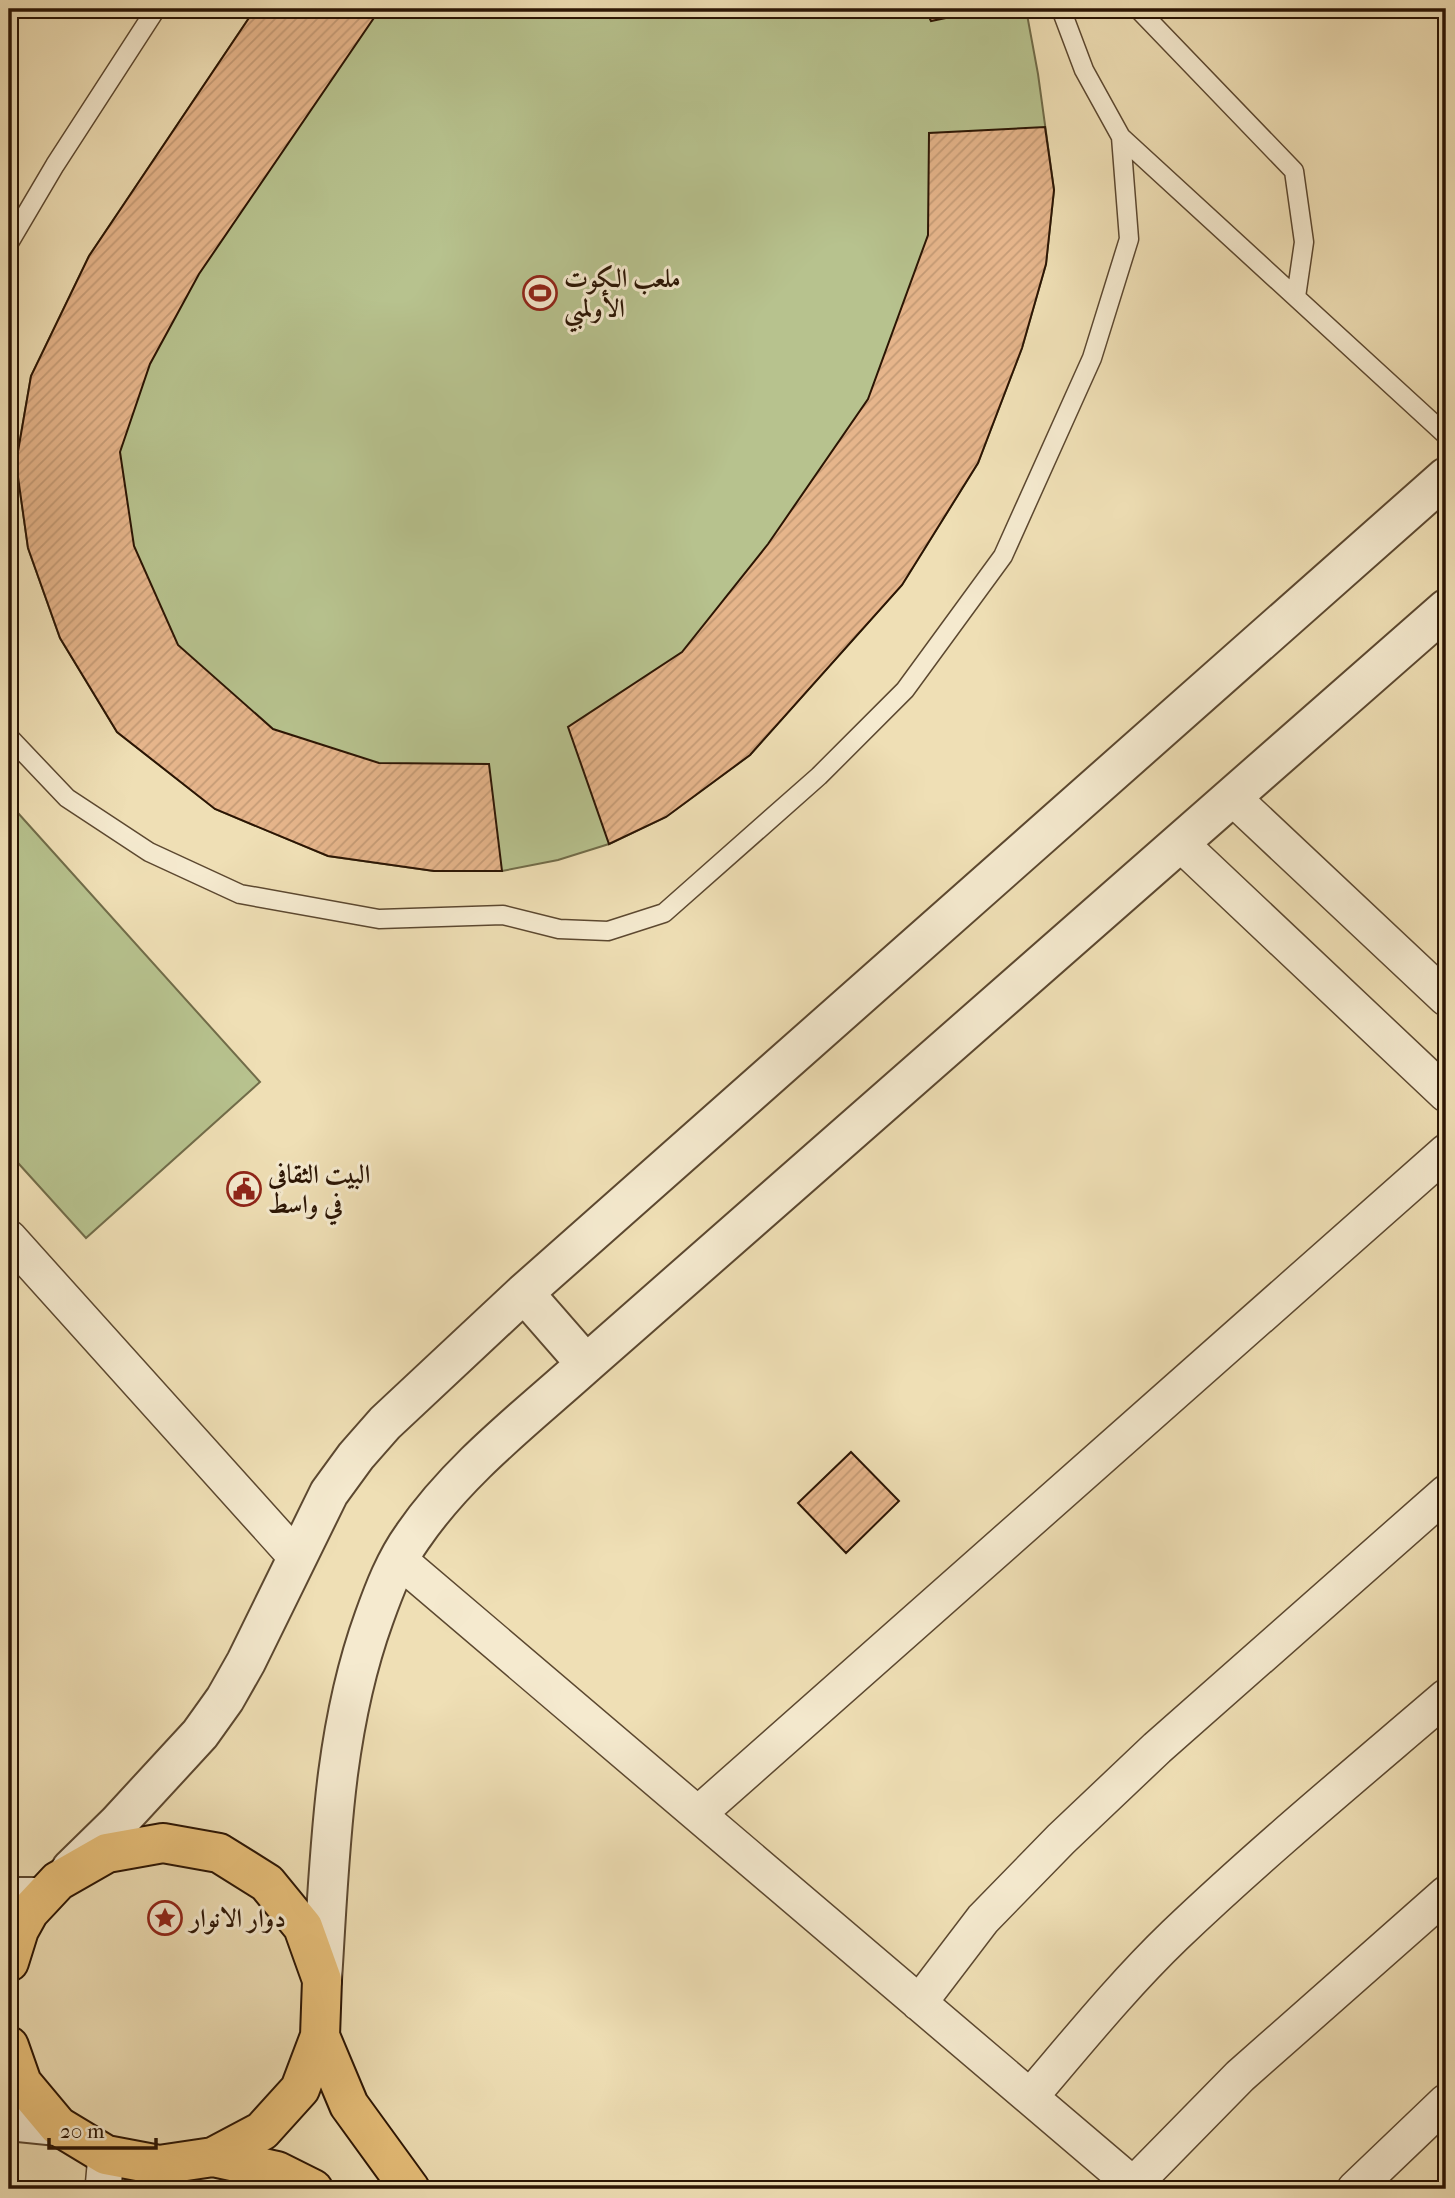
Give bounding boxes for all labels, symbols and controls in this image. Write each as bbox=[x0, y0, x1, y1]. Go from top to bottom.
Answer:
place label: ملعب الكوت الأولمبي bbox=[564, 263, 681, 333]
sports icon: ملعب الكوت الأولمبي bbox=[521, 274, 559, 312]
place label: البيت الثقافي في واسط bbox=[267, 1159, 370, 1226]
public building icon: البيت الثقافي في واسط bbox=[225, 1170, 263, 1208]
place icon: دوار الانوار bbox=[146, 1899, 184, 1937]
place label: دوار الانوار bbox=[187, 1903, 286, 1935]
scale bar bbox=[49, 2107, 156, 2151]
text: 20 m bbox=[60, 2119, 105, 2143]

